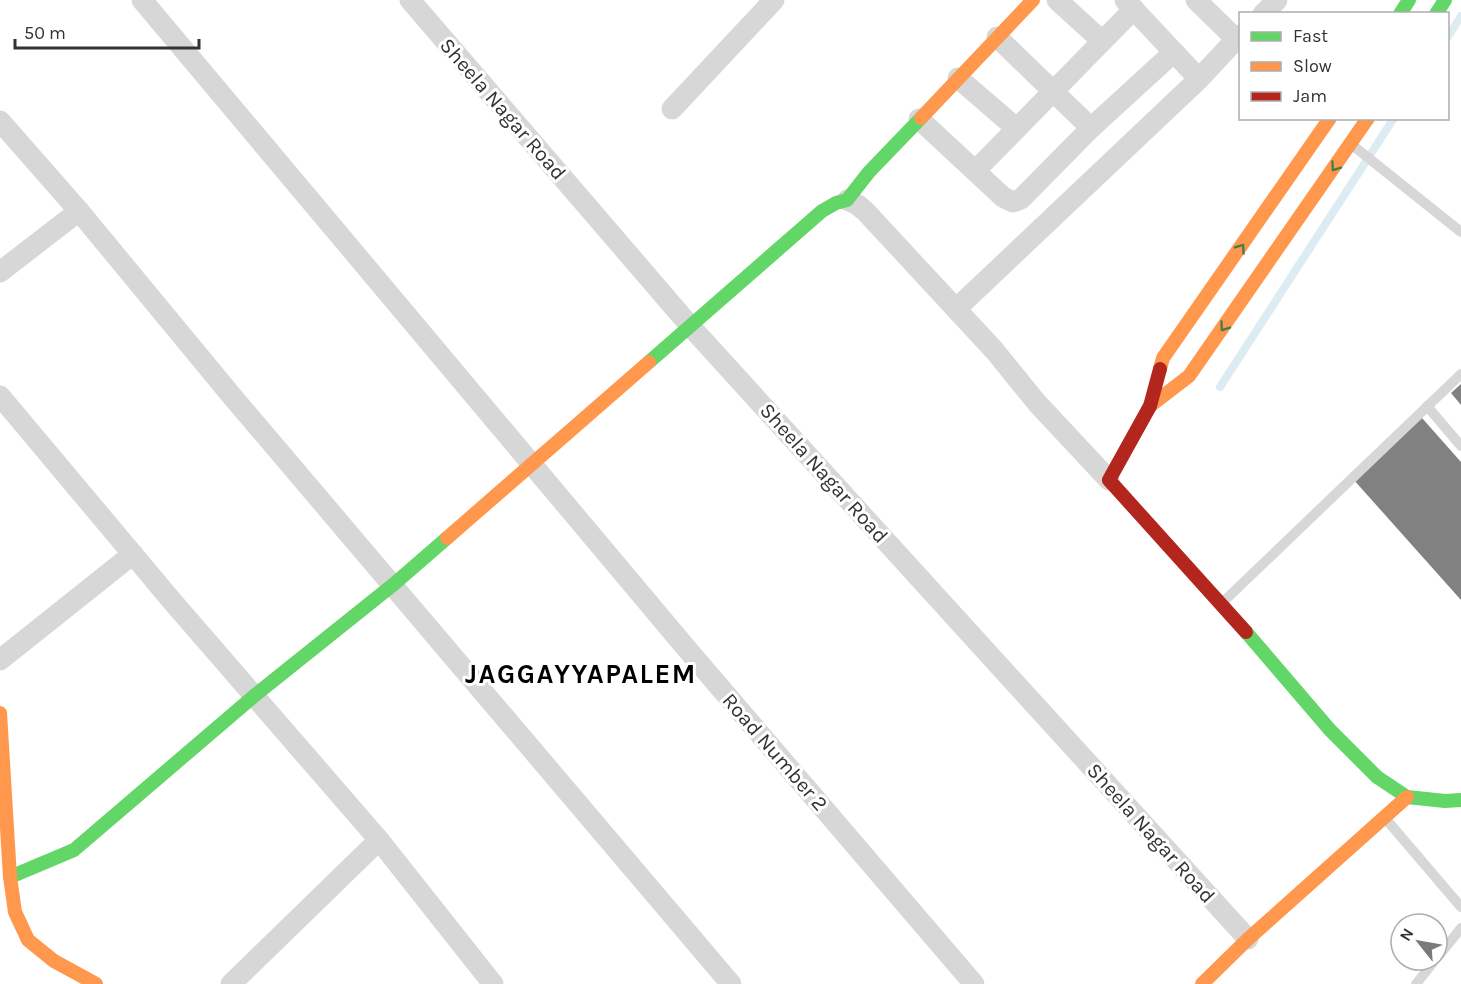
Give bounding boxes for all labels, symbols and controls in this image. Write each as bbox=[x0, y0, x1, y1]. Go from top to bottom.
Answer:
scale bar bbox=[15, 12, 200, 50]
legend bbox=[1239, 12, 1449, 120]
text: 50 m bbox=[24, 22, 66, 44]
text: Fast bbox=[1293, 25, 1328, 47]
street label: Sheela Nagar Road bbox=[435, 33, 571, 185]
text: Slow bbox=[1293, 55, 1332, 77]
text: Jam bbox=[1293, 85, 1327, 107]
one-way arrow bbox=[1331, 160, 1342, 171]
one-way arrow bbox=[1234, 243, 1245, 254]
one-way arrow bbox=[1220, 320, 1231, 331]
street label: Sheela Nagar Road bbox=[755, 398, 893, 548]
district label: JAGGAYYAPALEM bbox=[465, 658, 697, 690]
street label: Road Number 2 bbox=[717, 688, 833, 816]
street label: Sheela Nagar Road bbox=[1082, 758, 1220, 908]
north arrow bbox=[1389, 912, 1449, 972]
text: N bbox=[1395, 925, 1418, 944]

